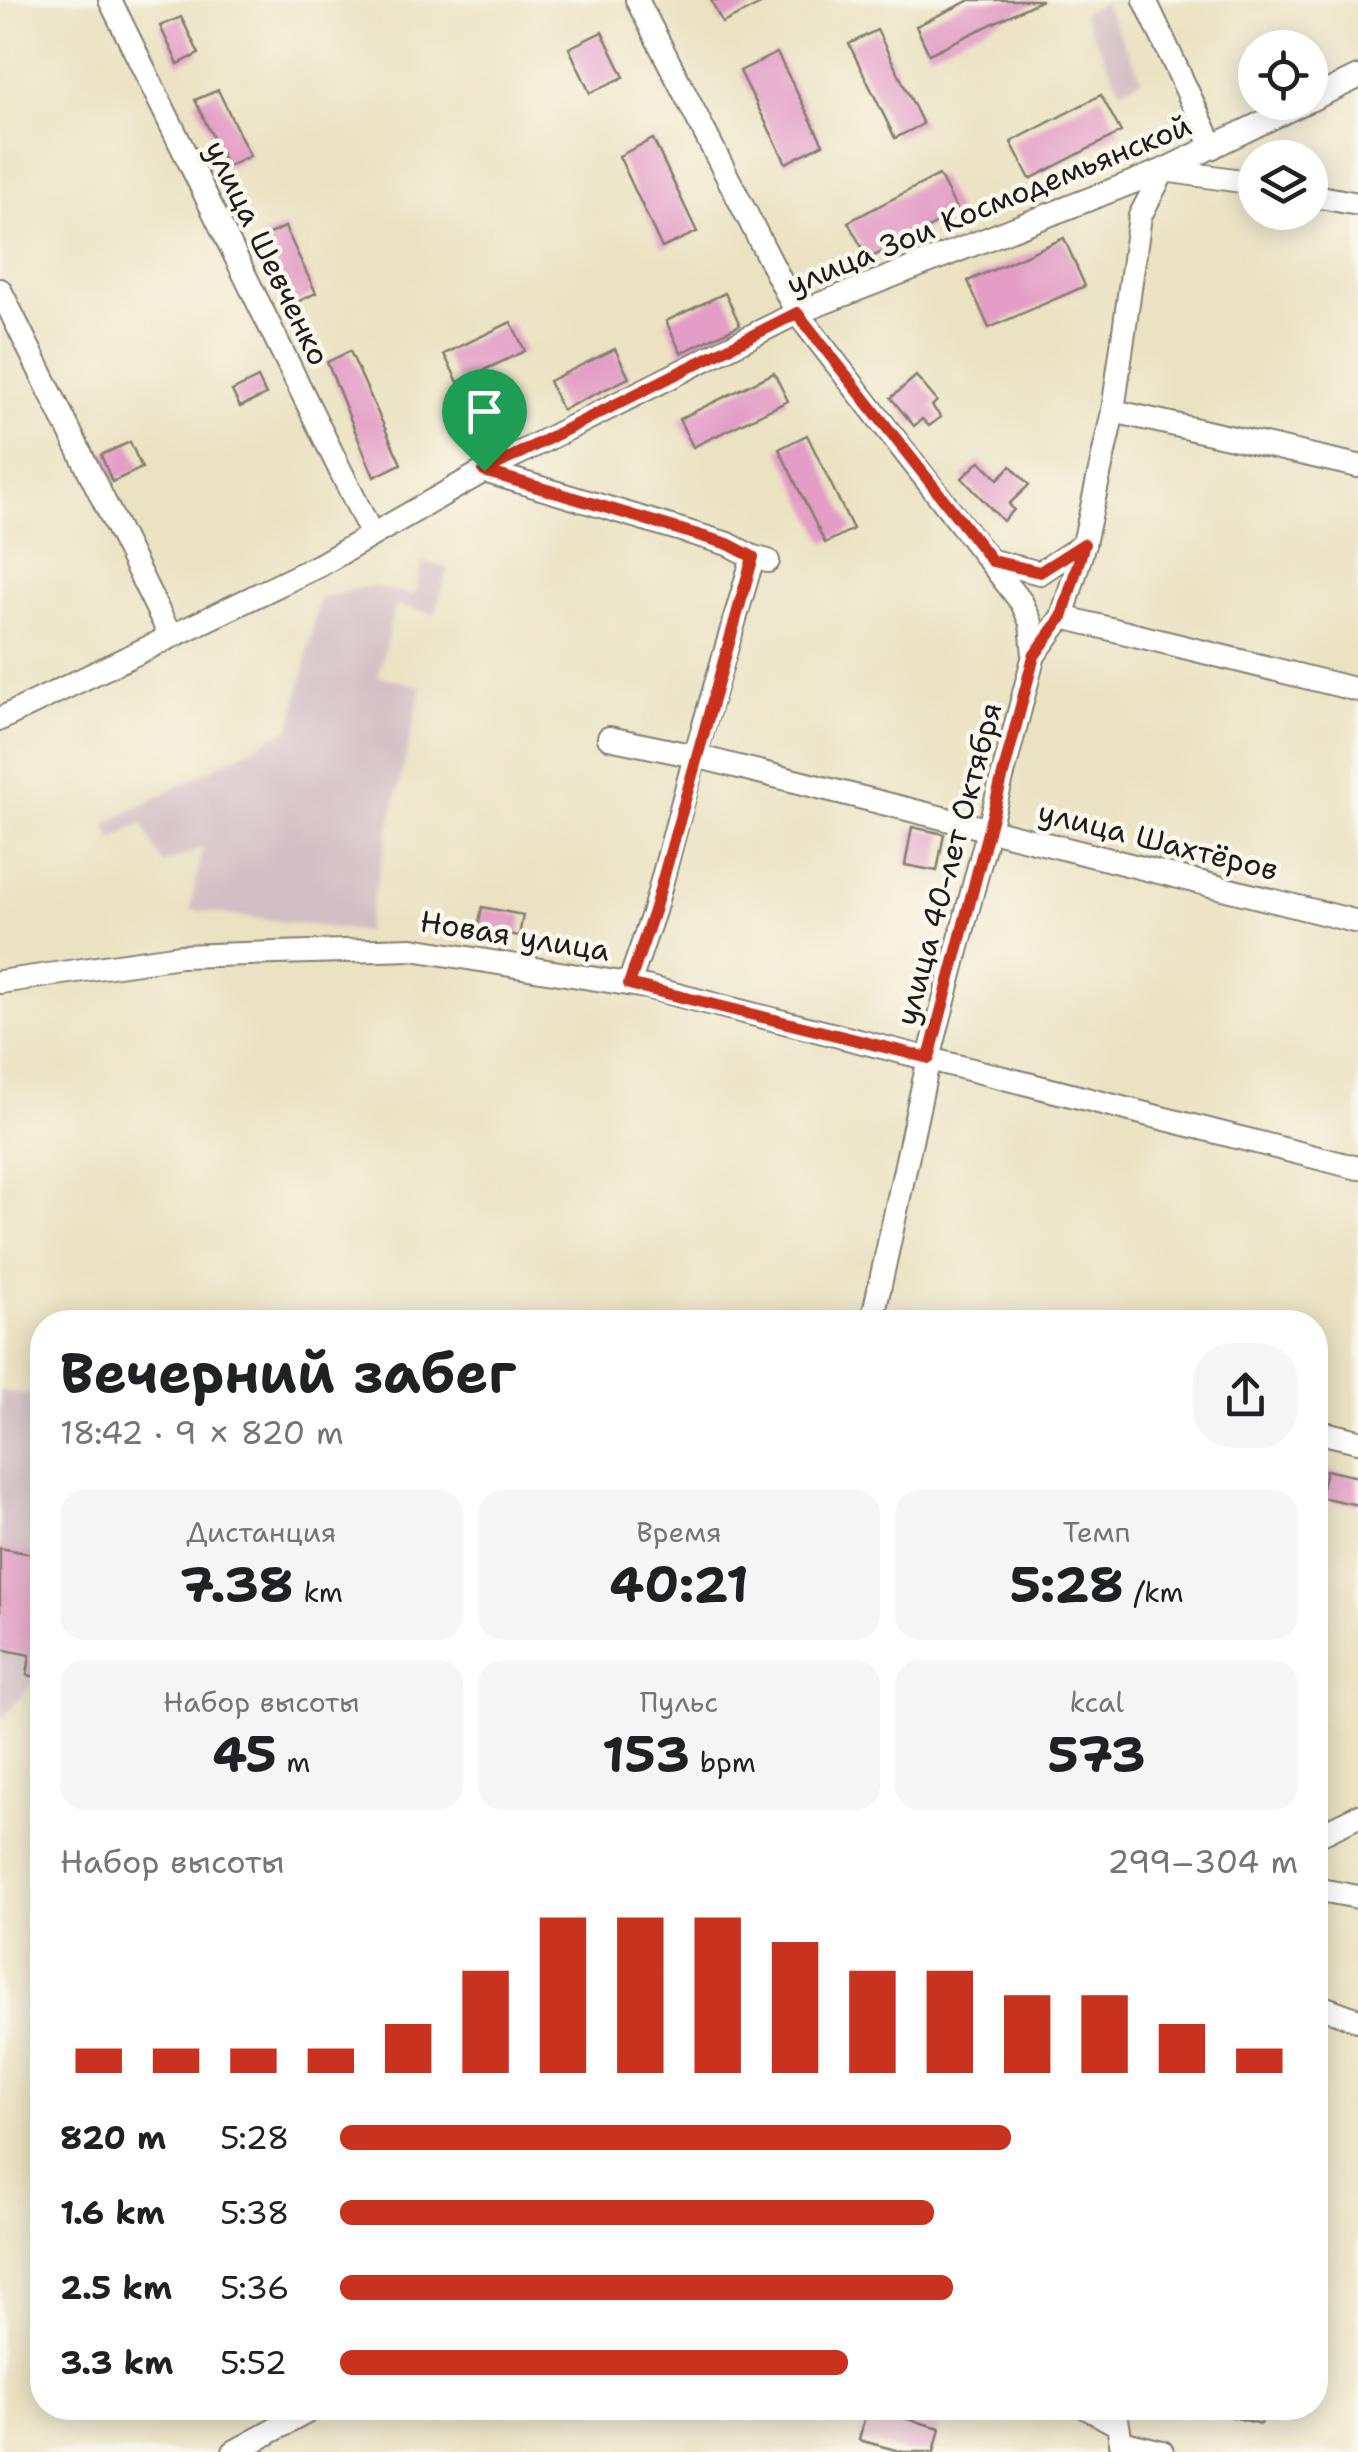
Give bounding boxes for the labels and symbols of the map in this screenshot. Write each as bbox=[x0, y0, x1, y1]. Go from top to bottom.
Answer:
street label: улица Зои Космодемьянской bbox=[780, 104, 1197, 305]
street label: улица Шевченко bbox=[195, 133, 340, 372]
pin bbox=[442, 369, 527, 472]
street label: улица 40-лет Октября bbox=[886, 698, 1011, 1030]
street label: улица Шахтёров bbox=[1034, 791, 1282, 890]
street label: Новая улица bbox=[417, 900, 613, 971]

